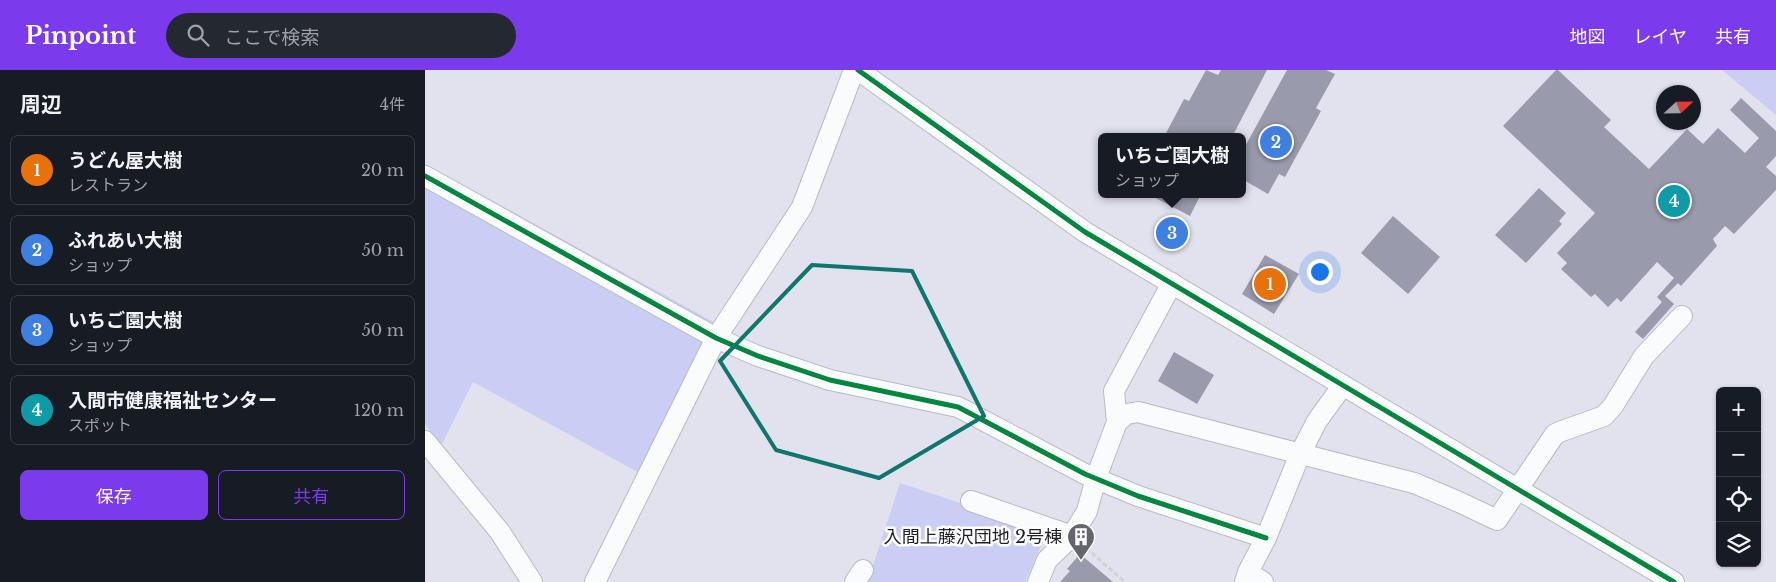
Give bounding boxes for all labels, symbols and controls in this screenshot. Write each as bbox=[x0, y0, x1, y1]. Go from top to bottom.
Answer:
search box bbox=[166, 13, 516, 58]
text: Pinpoint bbox=[25, 21, 136, 50]
icon: search bbox=[184, 21, 212, 49]
text: ここで検索 bbox=[224, 26, 319, 49]
text: 地図 bbox=[1570, 26, 1606, 48]
text: レイヤ bbox=[1634, 26, 1687, 48]
text: 共有 bbox=[1715, 26, 1751, 48]
north arrow bbox=[1656, 85, 1701, 130]
text: 周辺 bbox=[20, 92, 62, 118]
text: 4件 bbox=[380, 94, 405, 114]
pin: 2 bbox=[1260, 123, 1292, 161]
popup bbox=[1098, 133, 1246, 198]
text: いちご園大樹 bbox=[1115, 144, 1229, 167]
text: うどん屋大樹 bbox=[68, 149, 182, 172]
text: 1 bbox=[34, 160, 40, 180]
text: 20 m bbox=[361, 160, 404, 180]
text: ショップ bbox=[1115, 170, 1179, 190]
text: レストラン bbox=[68, 175, 148, 195]
pin: 4 bbox=[1658, 182, 1690, 220]
pin: 3 bbox=[1156, 214, 1188, 252]
text: ふれあい大樹 bbox=[68, 229, 182, 252]
text: 2 bbox=[32, 240, 42, 260]
text: 50 m bbox=[362, 240, 404, 260]
text: ショップ bbox=[68, 255, 132, 275]
your location bbox=[1307, 259, 1333, 285]
pin: 1 bbox=[1254, 265, 1286, 303]
text: いちご園大樹 bbox=[68, 309, 182, 332]
text: 3 bbox=[32, 320, 42, 340]
text: 50 m bbox=[362, 320, 404, 340]
text: ショップ bbox=[68, 335, 132, 355]
map controls bbox=[1716, 387, 1761, 567]
button: + bbox=[1716, 387, 1761, 432]
text: 入間市健康福祉センター bbox=[68, 389, 277, 412]
text: 4 bbox=[32, 400, 42, 420]
text: 120 m bbox=[354, 400, 404, 420]
text: スポット bbox=[68, 415, 132, 435]
button: − bbox=[1716, 432, 1761, 477]
button: 保存 bbox=[20, 470, 208, 520]
button: 共有 bbox=[218, 470, 405, 520]
button: locate bbox=[1716, 477, 1761, 522]
building icon: 入間上藤沢団地 2号棟 bbox=[1066, 522, 1096, 561]
button: layers bbox=[1716, 522, 1761, 567]
place label: 入間上藤沢団地 2号棟 bbox=[884, 526, 1062, 548]

